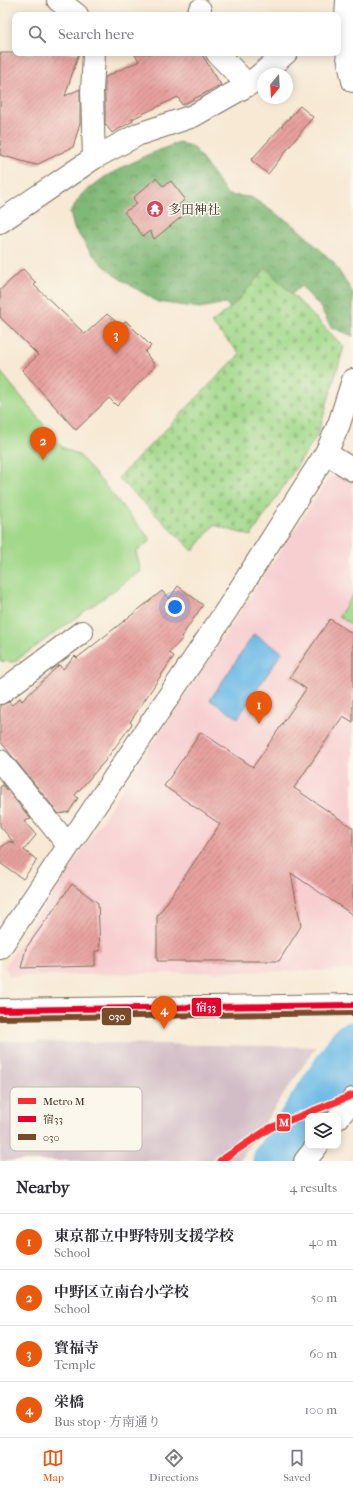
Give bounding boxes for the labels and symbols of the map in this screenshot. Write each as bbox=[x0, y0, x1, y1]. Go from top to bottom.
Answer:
north arrow bbox=[257, 68, 293, 104]
temple icon: 多田神社 bbox=[145, 199, 165, 219]
place label: 多田神社 bbox=[168, 202, 220, 217]
pin: 3 bbox=[103, 321, 129, 354]
pin: 2 bbox=[30, 427, 56, 460]
your location bbox=[165, 597, 185, 617]
pin: 1 bbox=[246, 691, 272, 724]
pin: 4 bbox=[151, 996, 177, 1029]
line badge: 宿33 bbox=[191, 997, 222, 1017]
text: 宿33 bbox=[196, 1001, 216, 1014]
line badge: 030 bbox=[101, 1007, 132, 1026]
text: 030 bbox=[109, 1010, 125, 1023]
legend bbox=[10, 1087, 142, 1151]
text: Metro M bbox=[43, 1095, 85, 1108]
text: 宿33 bbox=[43, 1113, 63, 1126]
line badge: M bbox=[276, 1113, 291, 1132]
text: M bbox=[278, 1116, 289, 1129]
text: 030 bbox=[43, 1131, 60, 1144]

